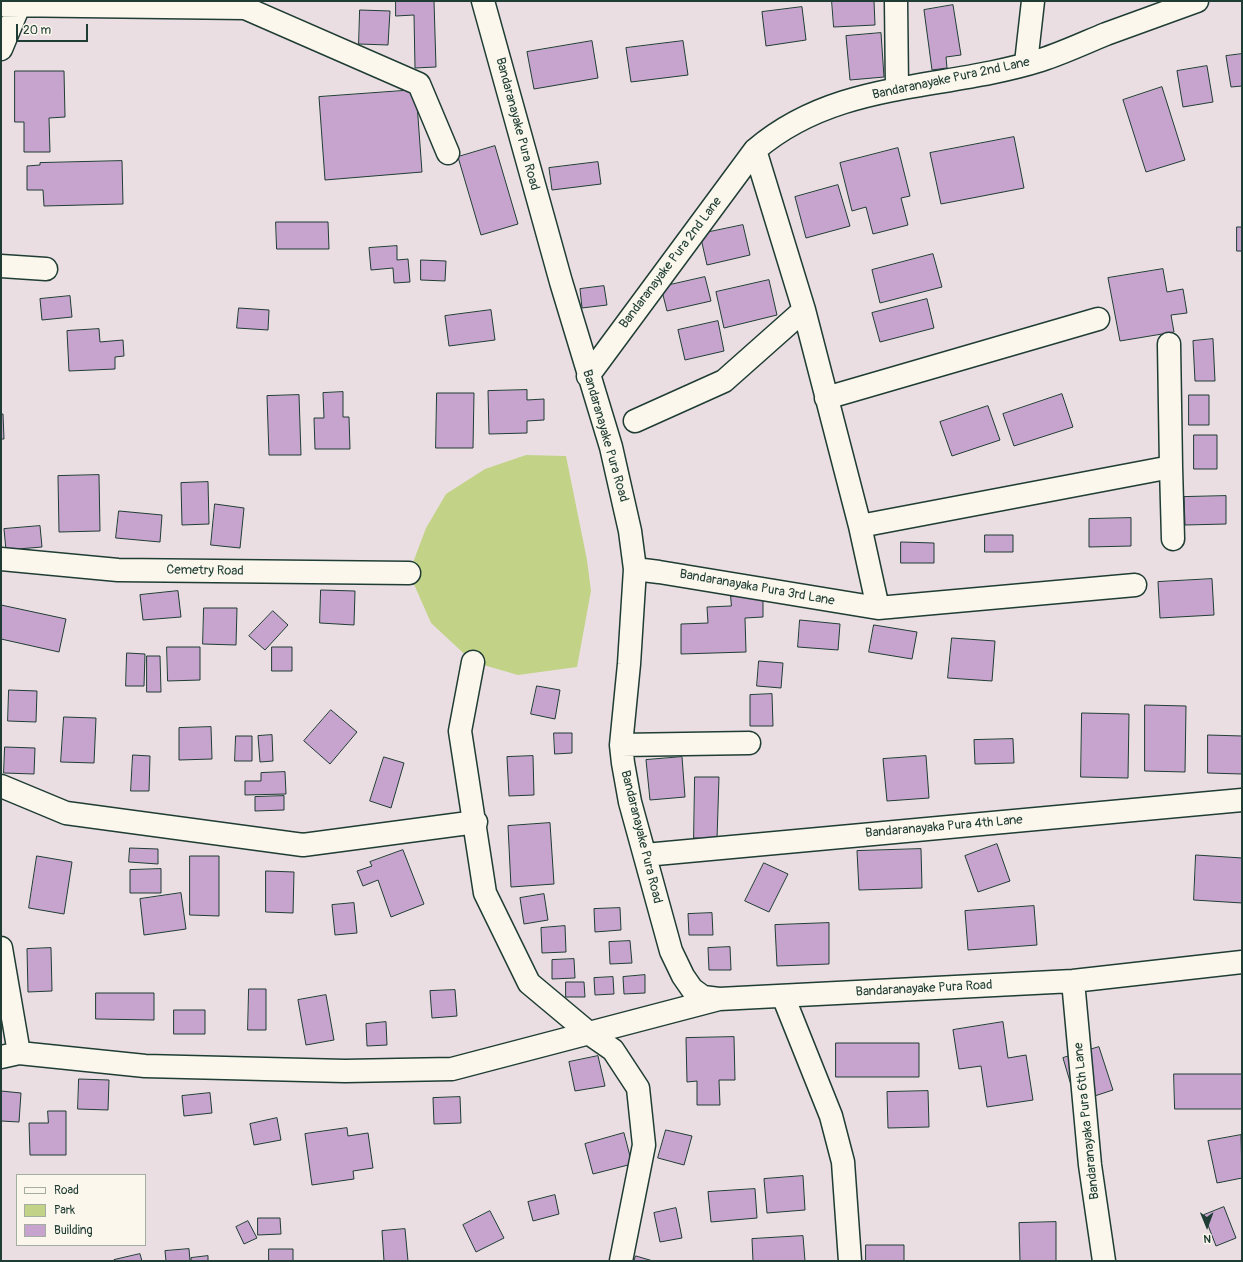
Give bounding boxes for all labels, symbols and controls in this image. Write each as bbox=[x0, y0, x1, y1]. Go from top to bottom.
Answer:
scale bar bbox=[18, 16, 90, 42]
text: 20 m bbox=[23, 23, 51, 38]
street label: Bandaranayake Pura 2nd Lane bbox=[871, 55, 1031, 103]
street label: Bandaranayake Pura Road bbox=[492, 56, 542, 192]
street label: Bandaranayake Pura 2nd Lane bbox=[616, 194, 726, 332]
street label: Bandaranayake Pura Road bbox=[579, 368, 631, 504]
street label: Cemetry Road bbox=[166, 563, 244, 579]
street label: Bandaranayaka Pura 3rd Lane bbox=[678, 567, 836, 609]
street label: Bandaranayake Pura Road bbox=[617, 769, 665, 905]
street label: Bandaranayaka Pura 4th Lane bbox=[865, 812, 1023, 842]
street label: Bandaranayake Pura Road bbox=[855, 978, 993, 1000]
street label: Bandaranayaka Pura 6th Lane bbox=[1071, 1042, 1103, 1200]
legend bbox=[16, 1174, 146, 1246]
text: Road bbox=[54, 1183, 79, 1198]
text: Park bbox=[54, 1203, 75, 1218]
north arrow bbox=[1187, 1206, 1227, 1246]
text: Building bbox=[54, 1223, 93, 1238]
text: N bbox=[1203, 1232, 1211, 1245]

